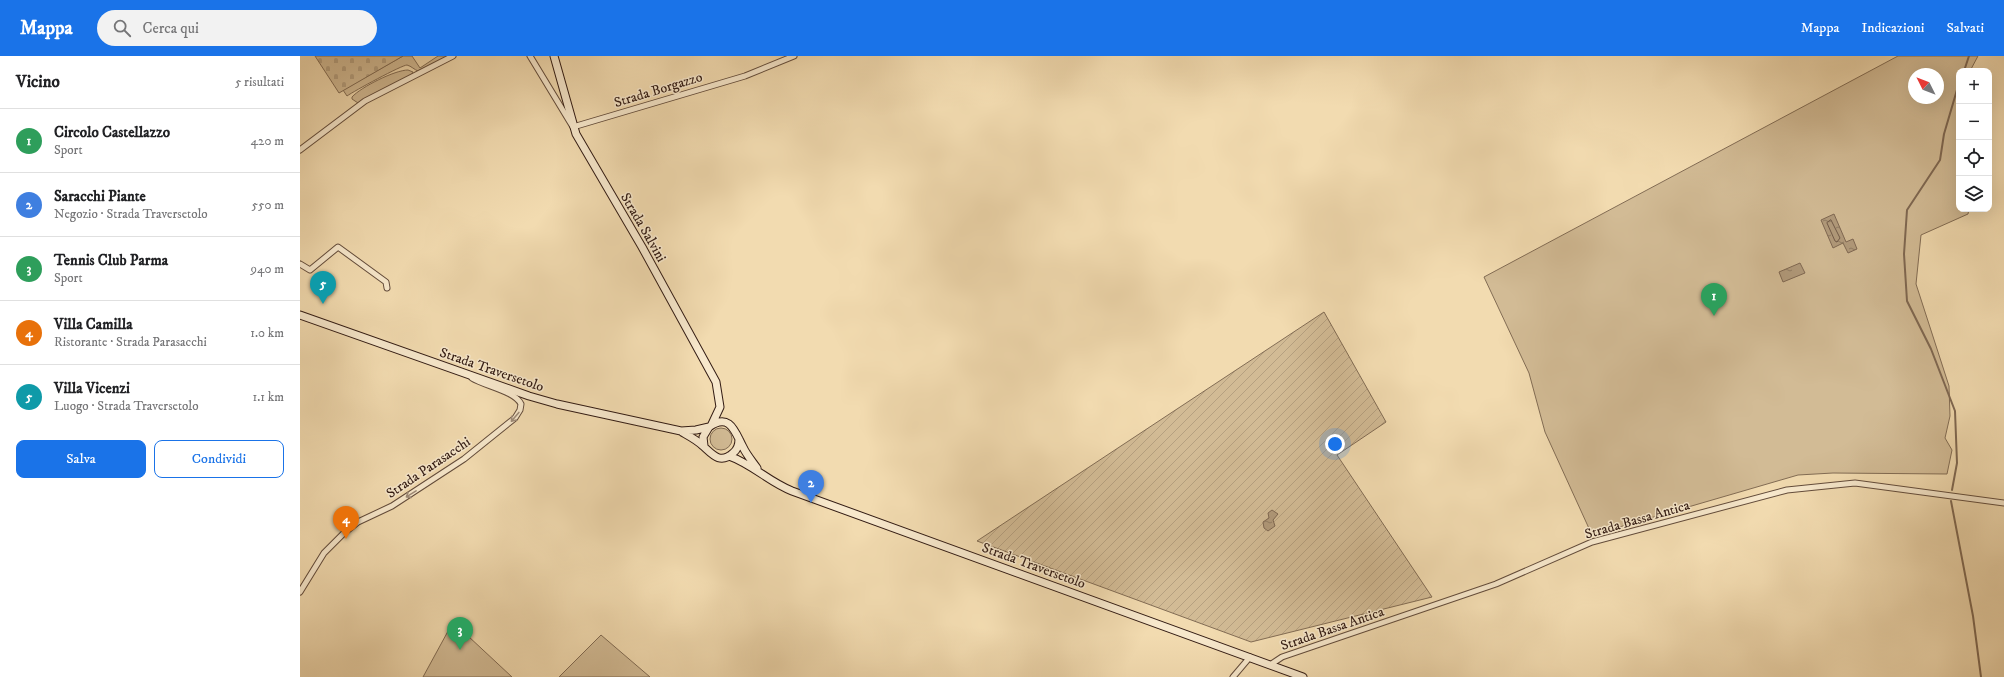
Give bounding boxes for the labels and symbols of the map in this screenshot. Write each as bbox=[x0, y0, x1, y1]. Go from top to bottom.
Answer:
street label: Strada Borgazzo bbox=[612, 68, 705, 112]
north arrow bbox=[1908, 68, 1944, 104]
street label: Strada Salvini bbox=[616, 190, 670, 266]
pin: 5 bbox=[310, 271, 336, 304]
pin: 1 bbox=[1701, 283, 1727, 316]
street label: Strada Traversetolo bbox=[437, 344, 546, 396]
one-way arrow bbox=[511, 412, 520, 422]
street label: Strada Parasacchi bbox=[383, 433, 474, 503]
your location bbox=[1325, 434, 1345, 454]
pin: 2 bbox=[798, 470, 824, 503]
one-way arrow bbox=[406, 490, 417, 498]
street label: Strada Bassa Antica bbox=[1583, 496, 1692, 544]
pin: 4 bbox=[333, 506, 359, 539]
street label: Strada Traversetolo bbox=[979, 539, 1088, 593]
street label: Strada Bassa Antica bbox=[1278, 603, 1386, 655]
pin: 3 bbox=[447, 617, 473, 650]

